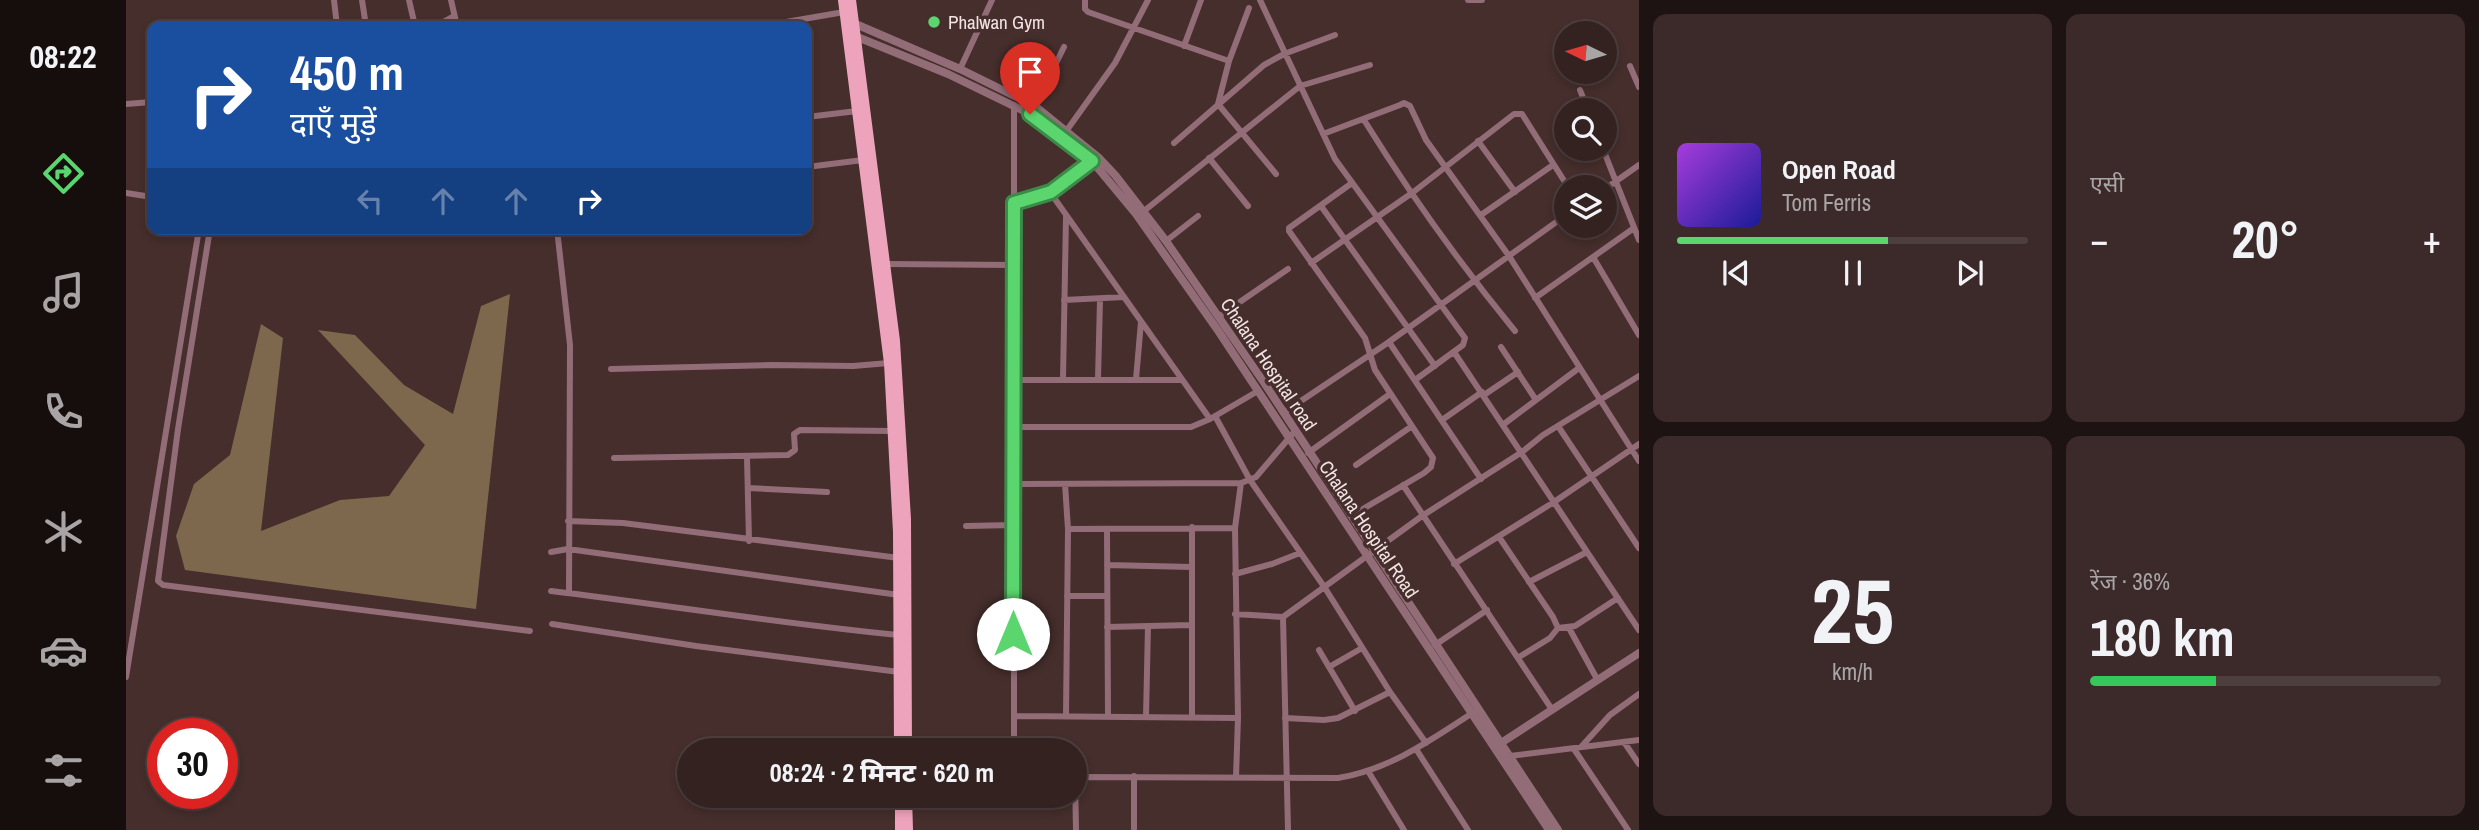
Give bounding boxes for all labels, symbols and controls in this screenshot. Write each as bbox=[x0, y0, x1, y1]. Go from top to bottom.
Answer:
place label: Phalwan Gym bbox=[948, 9, 1045, 35]
marker: Phalwan Gym bbox=[926, 14, 942, 30]
north arrow bbox=[1554, 21, 1617, 84]
map controls bbox=[1554, 21, 1617, 238]
text: 08:22 bbox=[29, 35, 97, 78]
text: 450 m bbox=[290, 39, 404, 105]
pin bbox=[1000, 42, 1060, 114]
icon: right bbox=[175, 49, 266, 140]
icon: arrive bbox=[1011, 53, 1049, 91]
button: search bbox=[1554, 98, 1617, 161]
text: दाएँ मुड़ें bbox=[290, 102, 377, 145]
icon: directions bbox=[39, 149, 88, 198]
text: Open Road bbox=[1782, 152, 1896, 187]
text: एसी bbox=[2090, 168, 2124, 199]
button: layers bbox=[1554, 175, 1617, 238]
icon: left bbox=[351, 182, 389, 220]
icon: ahead bbox=[424, 182, 462, 220]
icon: ahead bbox=[497, 182, 535, 220]
icon: right bbox=[570, 182, 608, 220]
text: Tom Ferris bbox=[1782, 187, 1871, 218]
text: 20° bbox=[2231, 204, 2300, 274]
text: − bbox=[2090, 214, 2108, 265]
text: + bbox=[2423, 214, 2441, 265]
icon: previous bbox=[1717, 254, 1755, 292]
icon: pause bbox=[1834, 254, 1872, 292]
icon: next bbox=[1951, 254, 1989, 292]
icon: music bbox=[39, 268, 88, 317]
street label: Chalana Hospital road bbox=[1215, 292, 1323, 436]
icon: phone bbox=[39, 387, 88, 436]
street label: Chalana Hospital Road bbox=[1313, 455, 1425, 603]
icon: climate bbox=[39, 507, 88, 556]
text: 25 bbox=[1811, 549, 1894, 671]
text: रेंज · 36% bbox=[2090, 566, 2170, 597]
position arrow bbox=[976, 597, 1050, 671]
text: 180 km bbox=[2090, 602, 2235, 672]
icon: car bbox=[39, 626, 88, 675]
text: km/h bbox=[1832, 656, 1873, 687]
speed limit sign: 30 bbox=[147, 718, 238, 809]
icon: filters bbox=[39, 746, 88, 795]
text: 08:24 · 2 मिनट · 620 m bbox=[770, 755, 994, 790]

